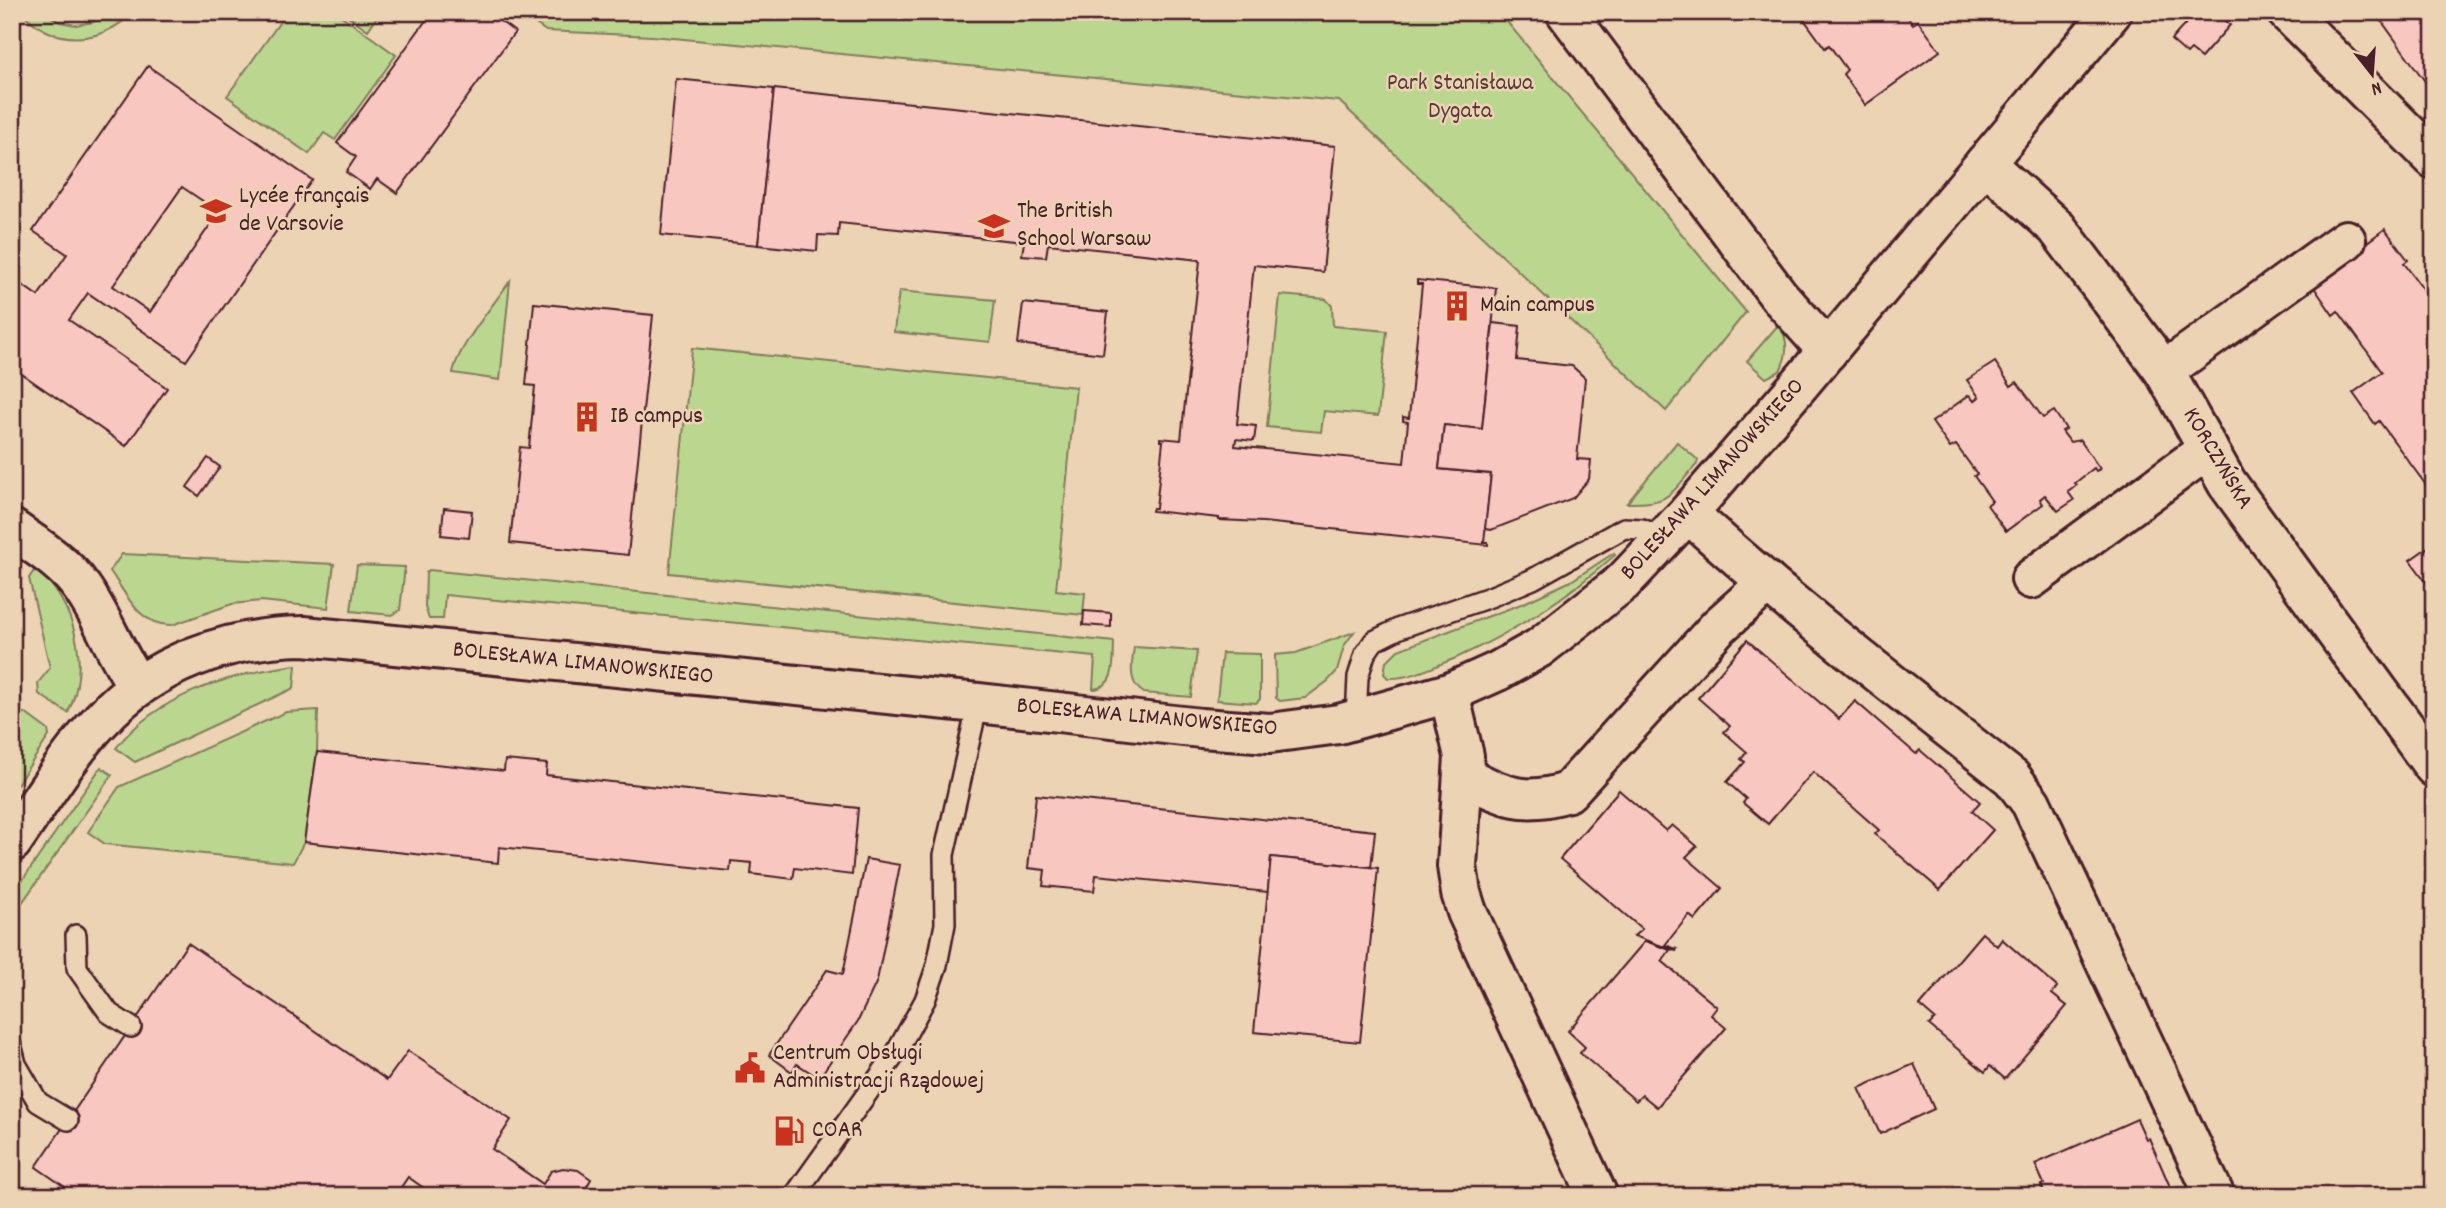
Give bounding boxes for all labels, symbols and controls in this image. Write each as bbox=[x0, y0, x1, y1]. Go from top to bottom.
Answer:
north arrow bbox=[2338, 38, 2408, 108]
park label: Park Stanisława Dygata bbox=[1387, 67, 1534, 129]
text: N bbox=[2368, 73, 2384, 101]
place label: Lycée français de Varsovie bbox=[239, 180, 370, 242]
school or university icon: Lycée français de Varsovie bbox=[199, 194, 233, 228]
place label: The British School Warsaw bbox=[1017, 195, 1152, 257]
school or university icon: The British School Warsaw bbox=[977, 209, 1011, 243]
building icon: Main campus bbox=[1440, 289, 1474, 323]
place label: Main campus bbox=[1480, 289, 1595, 323]
street label: BOLESŁAWA LIMANOWSKIEGO bbox=[1613, 371, 1813, 589]
building icon: IB campus bbox=[570, 400, 604, 434]
place label: IB campus bbox=[610, 400, 703, 434]
street label: KORCZYŃSKA bbox=[2173, 402, 2261, 516]
street label: BOLESŁAWA LIMANOWSKIEGO bbox=[451, 633, 715, 695]
street label: BOLESŁAWA LIMANOWSKIEGO bbox=[1015, 690, 1279, 746]
place label: Centrum Obsługi Administracji Rządowej bbox=[773, 1037, 984, 1099]
public building icon: Centrum Obsługi Administracji Rządowej bbox=[733, 1051, 767, 1085]
fuel station icon: COAR bbox=[772, 1114, 806, 1148]
place label: COAR bbox=[812, 1114, 862, 1148]

